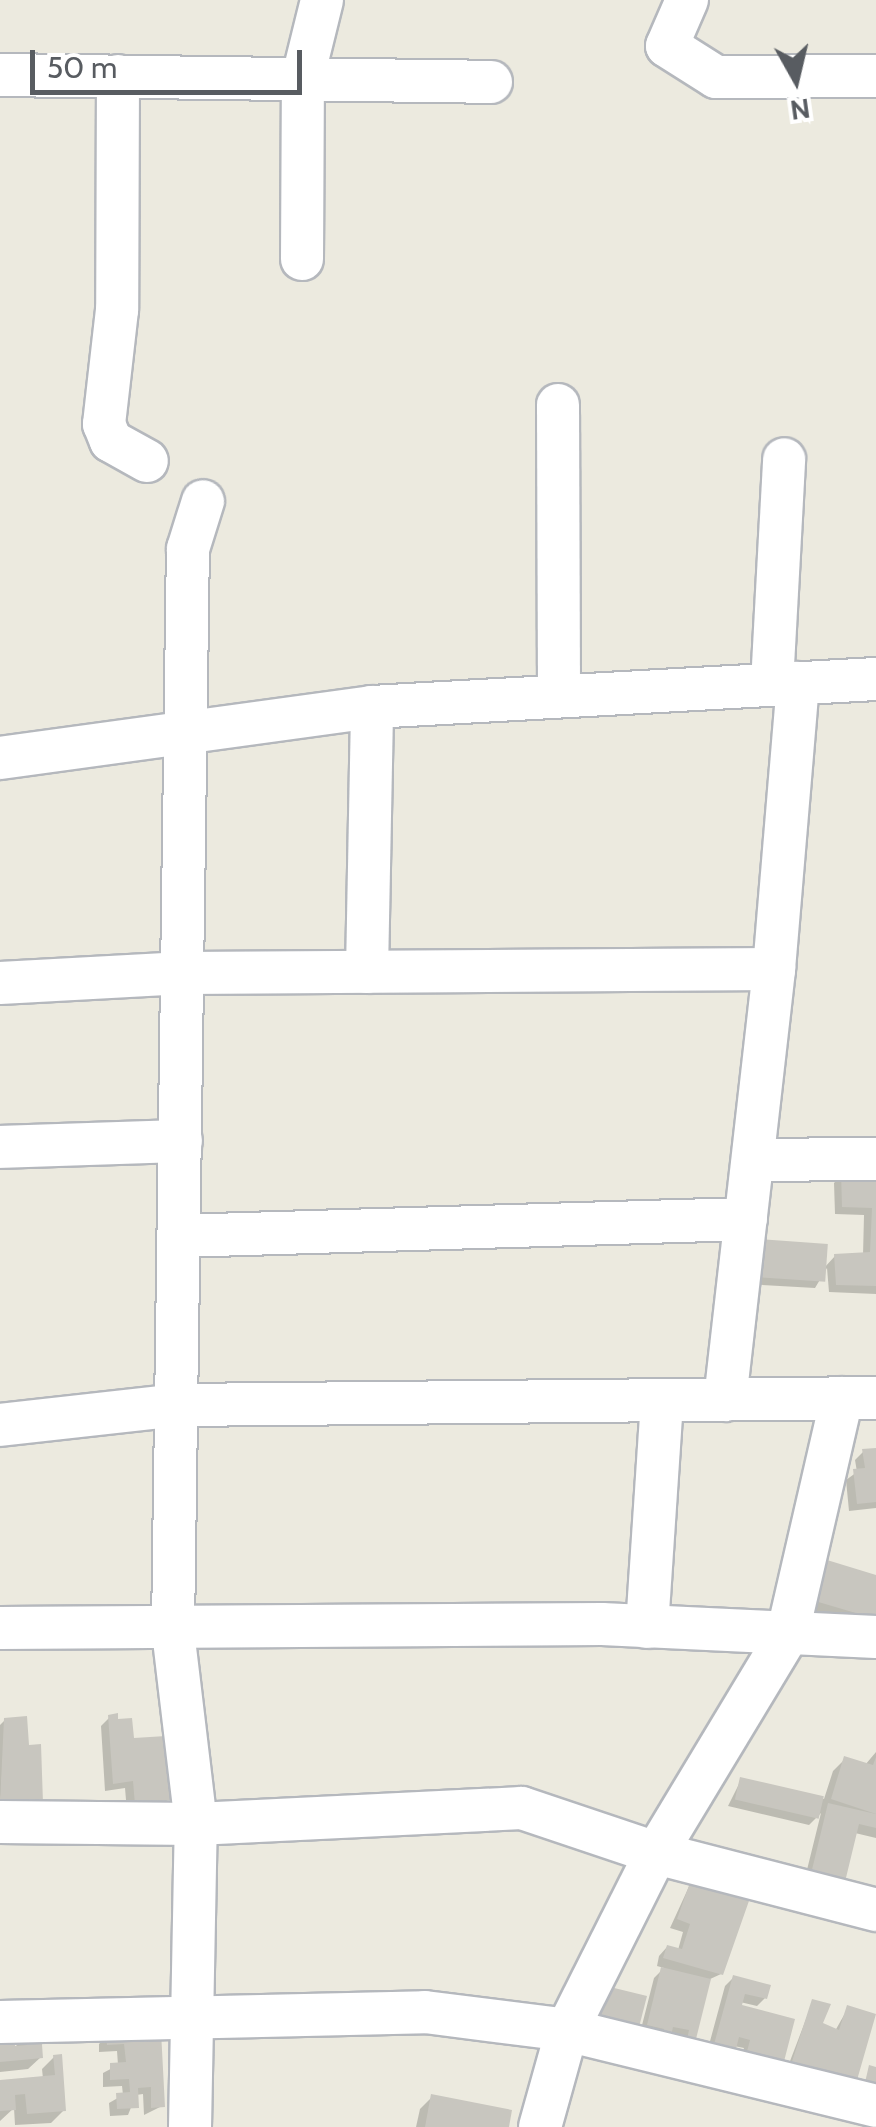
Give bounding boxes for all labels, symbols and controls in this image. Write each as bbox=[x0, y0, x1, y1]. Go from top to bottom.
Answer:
scale bar bbox=[35, 30, 308, 92]
north arrow bbox=[746, 30, 846, 130]
text: 50 m bbox=[47, 49, 117, 86]
text: N bbox=[788, 91, 812, 128]

